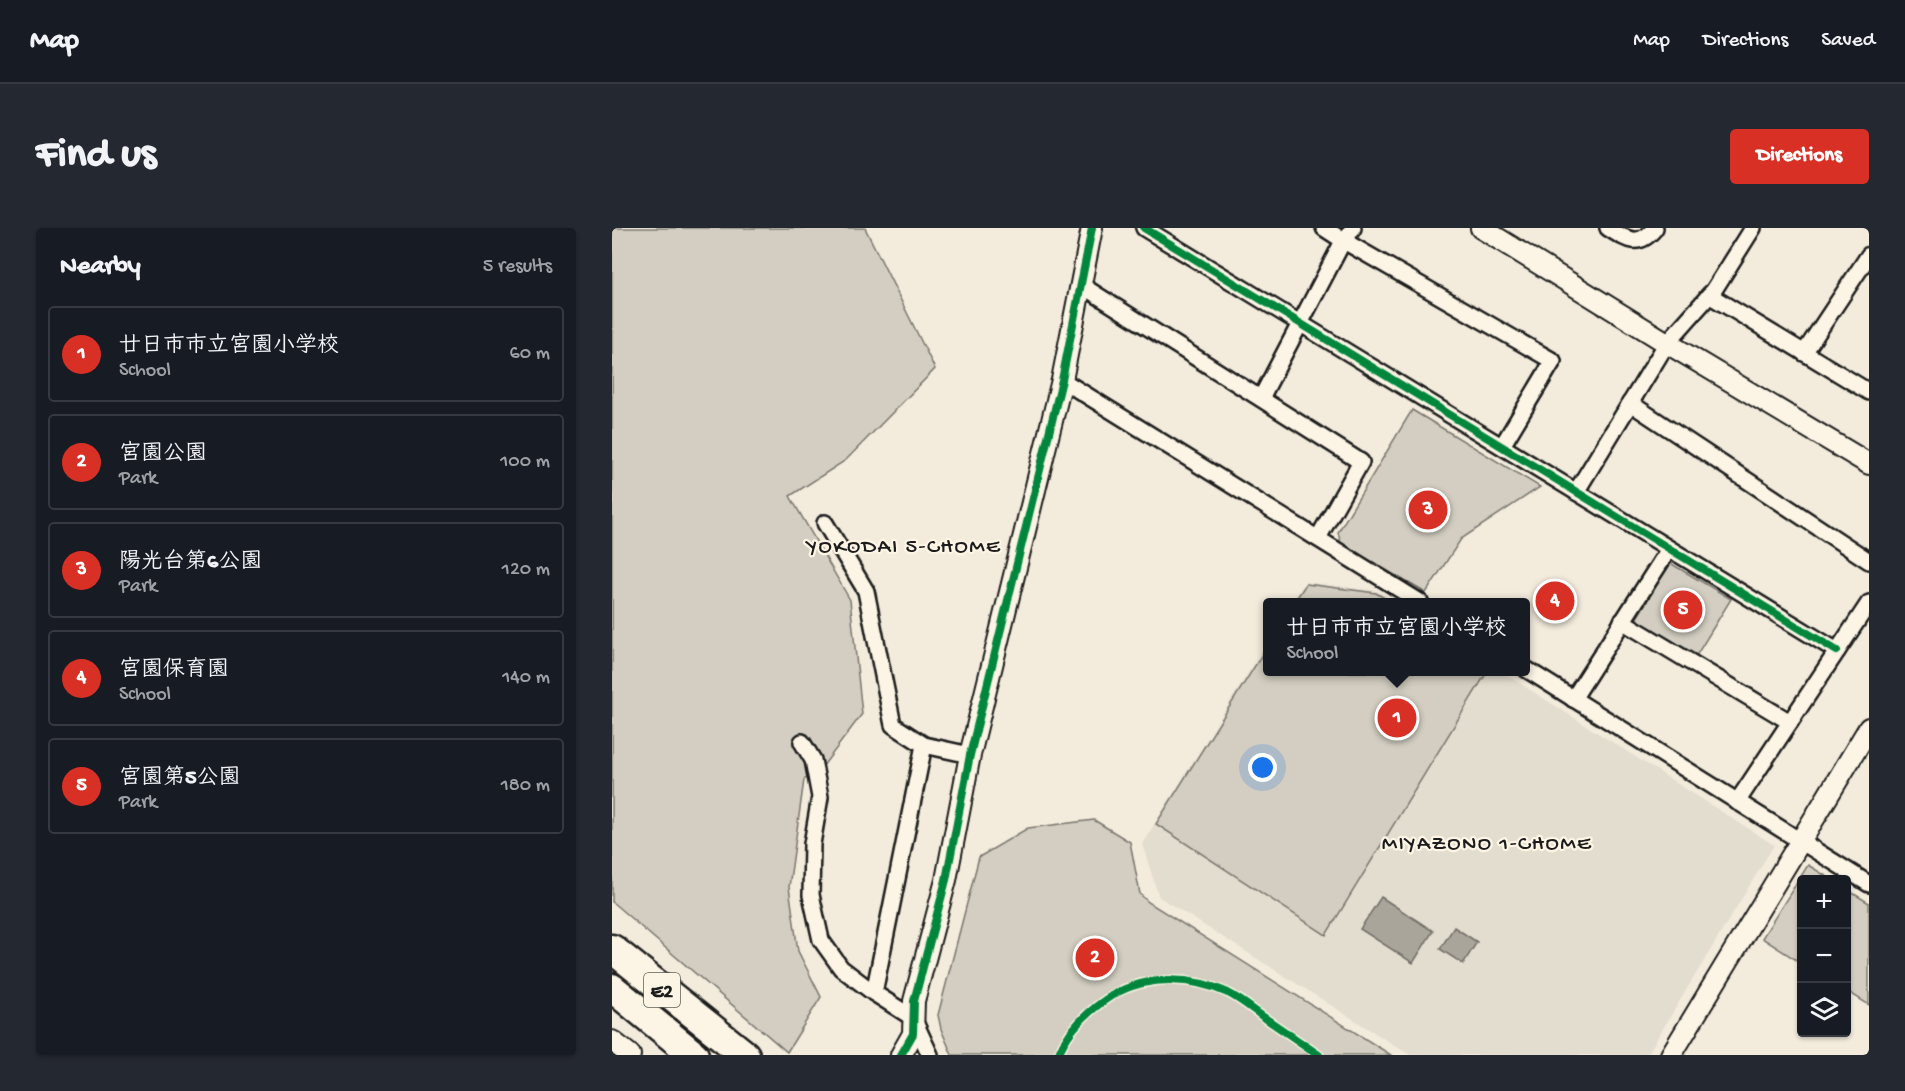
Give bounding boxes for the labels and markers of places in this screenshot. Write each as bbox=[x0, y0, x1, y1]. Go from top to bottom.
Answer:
pin: 3 bbox=[1408, 488, 1448, 532]
pin: 4 bbox=[1536, 578, 1574, 623]
pin: 5 bbox=[1664, 588, 1702, 632]
pin: 1 bbox=[1378, 696, 1416, 740]
pin: 2 bbox=[1076, 936, 1114, 980]

